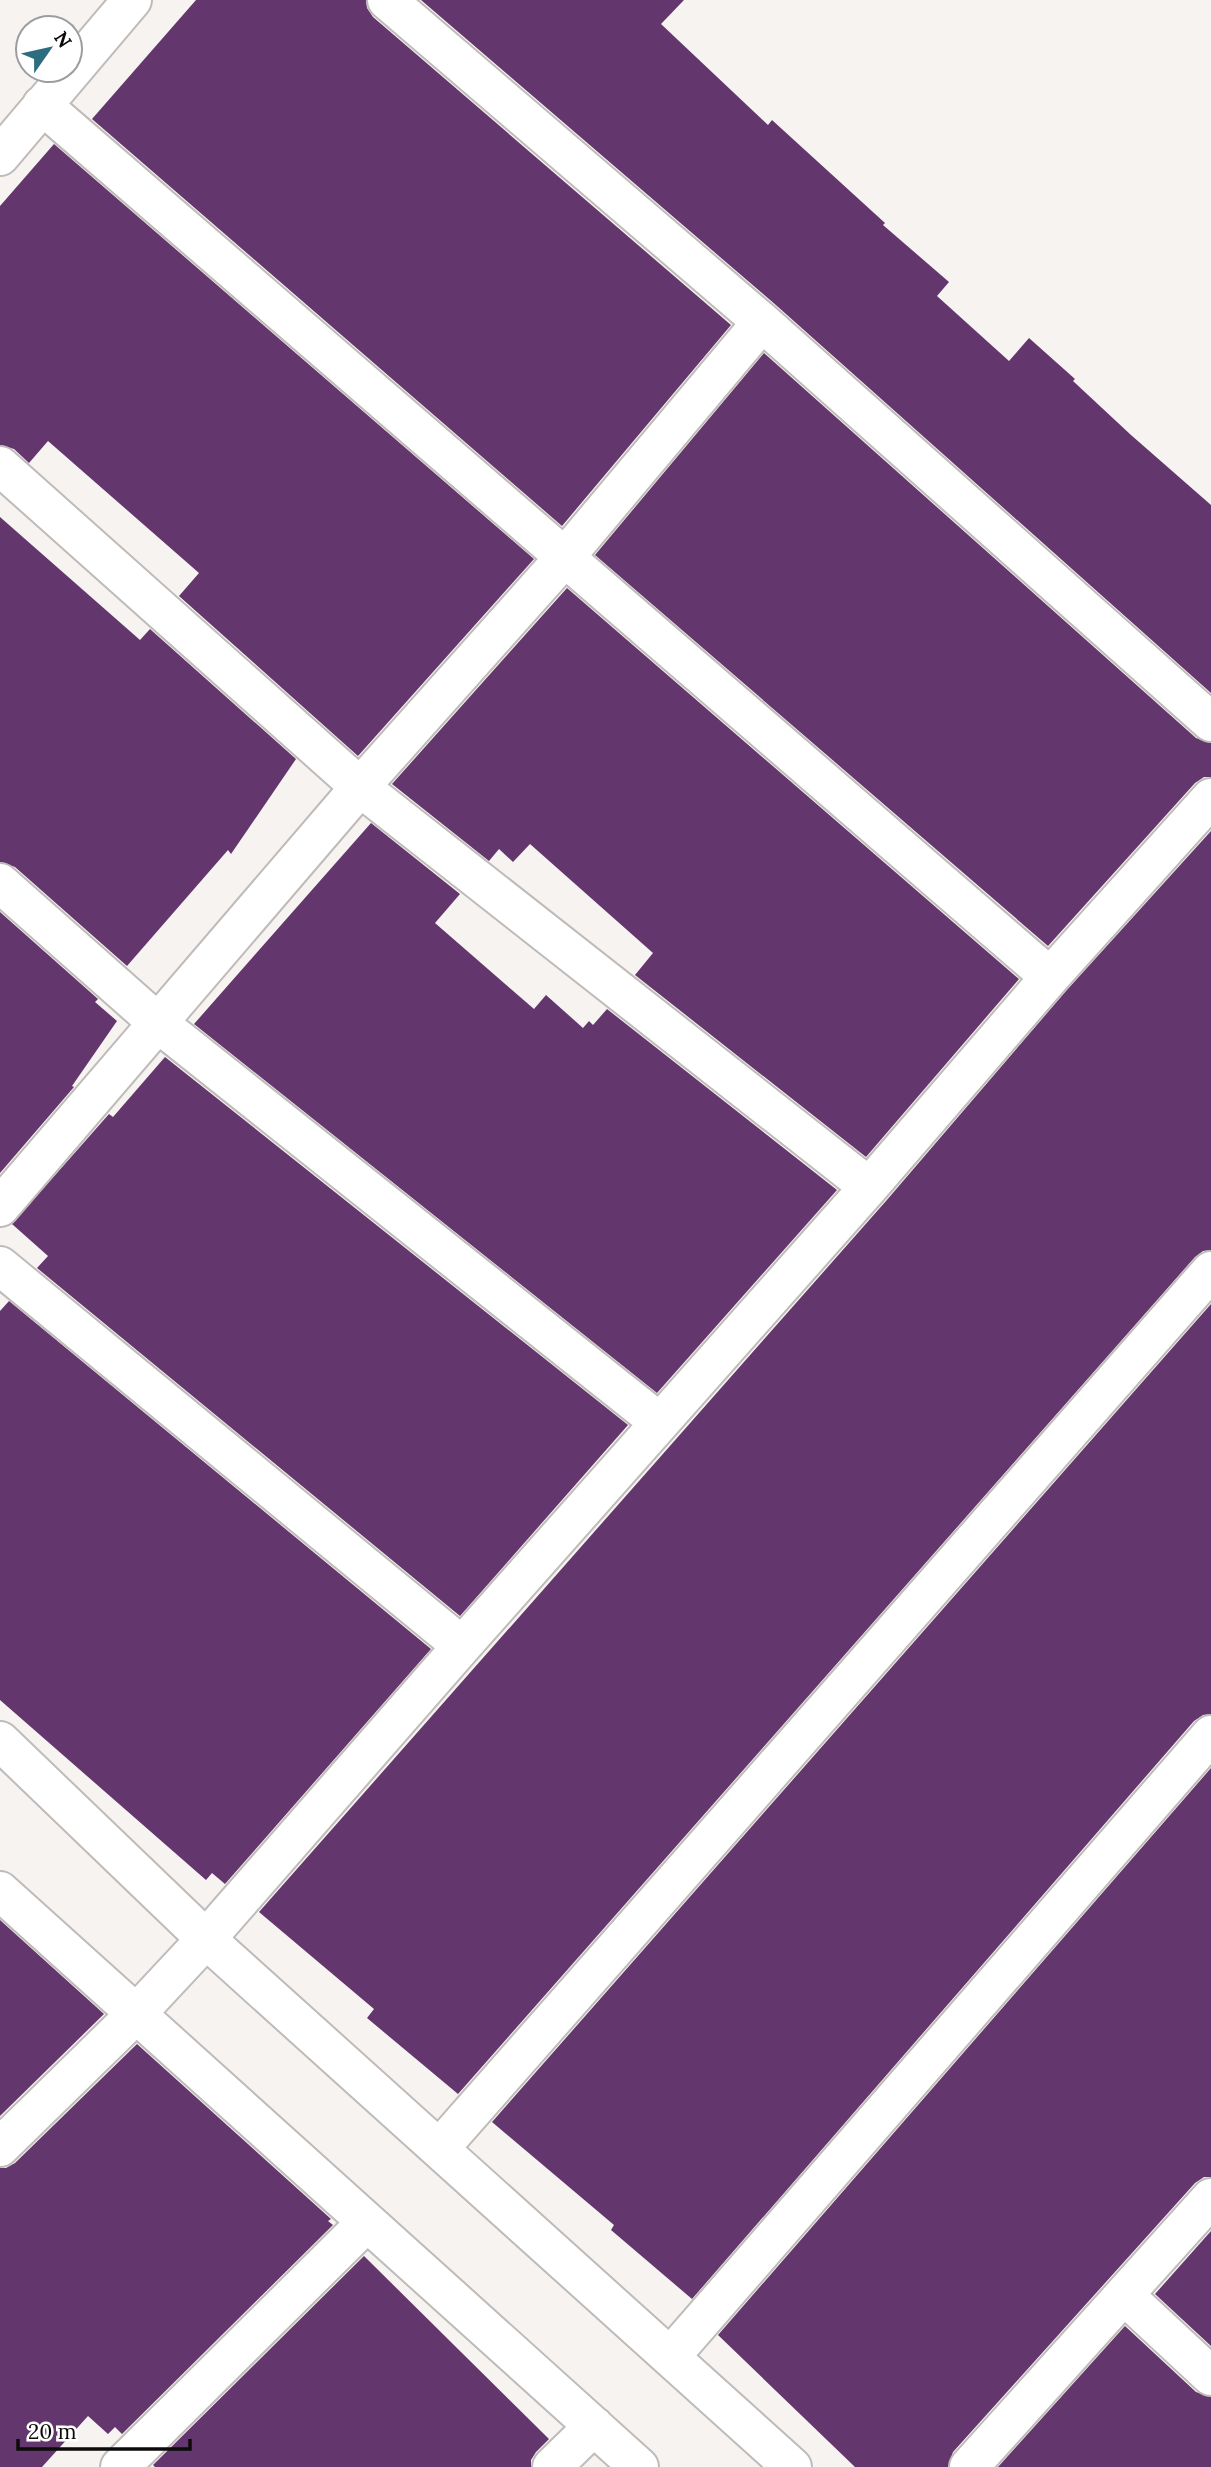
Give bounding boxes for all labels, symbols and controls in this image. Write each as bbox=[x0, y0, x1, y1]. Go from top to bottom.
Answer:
north arrow bbox=[14, 14, 84, 84]
text: N bbox=[49, 27, 77, 53]
scale bar bbox=[18, 2408, 189, 2452]
text: 20 m bbox=[28, 2418, 77, 2445]

